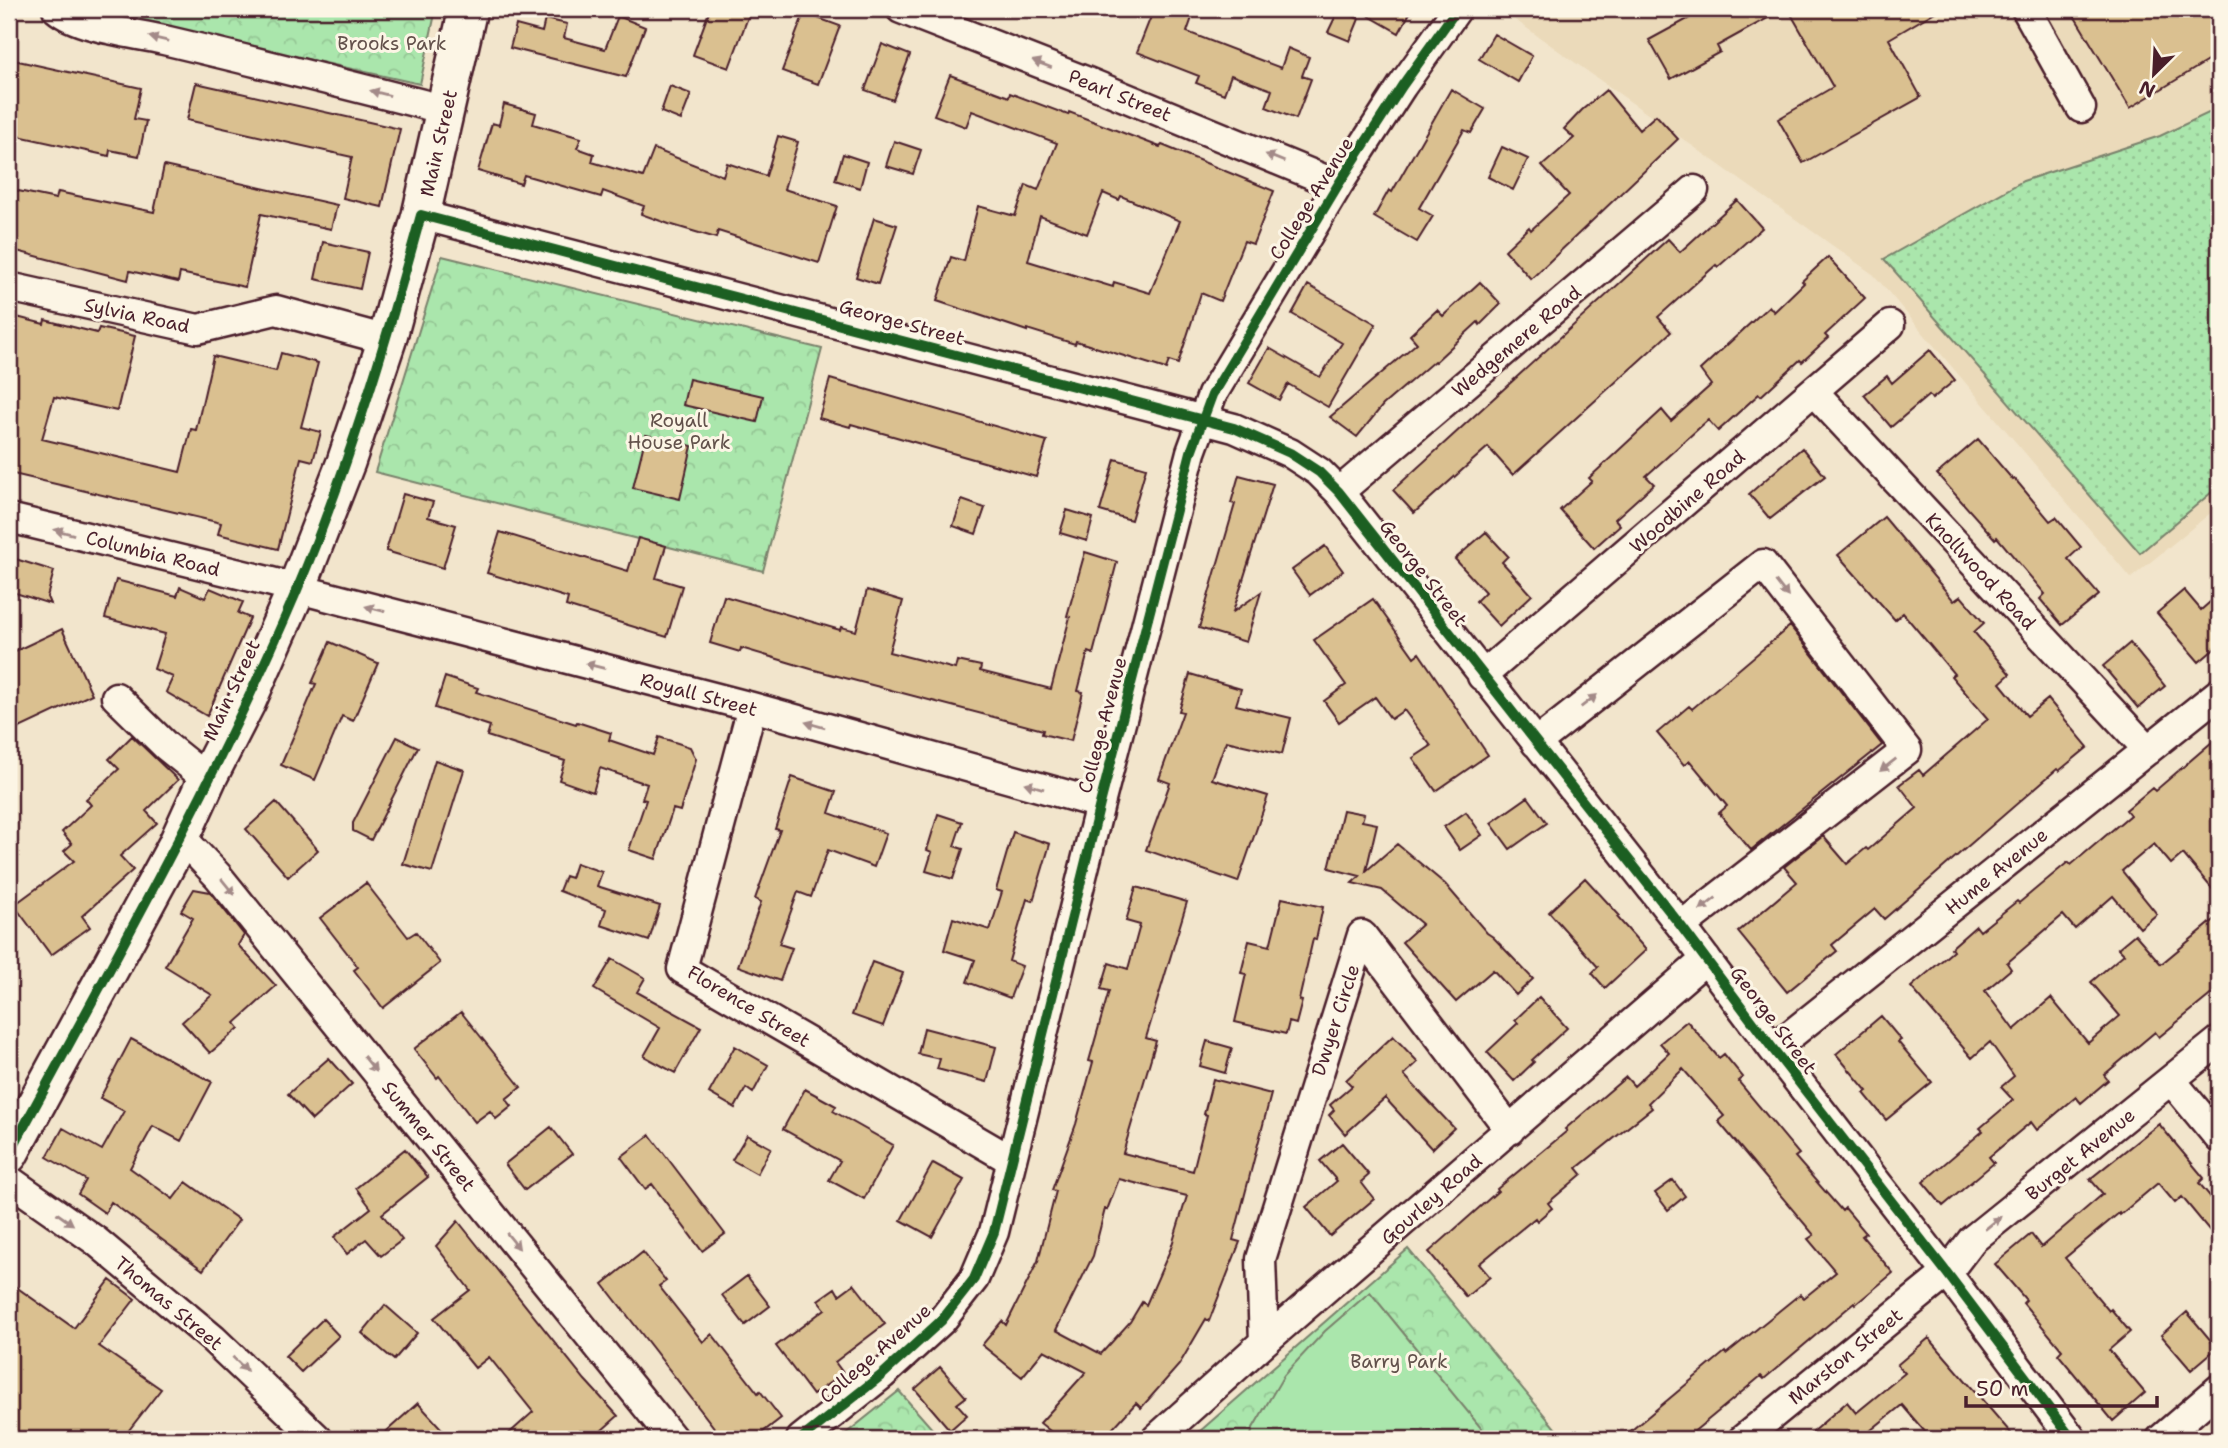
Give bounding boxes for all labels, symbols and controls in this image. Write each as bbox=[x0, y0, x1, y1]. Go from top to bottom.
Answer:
park label: Brooks Park bbox=[337, 31, 447, 56]
one-way arrow bbox=[148, 33, 170, 44]
north arrow bbox=[2120, 38, 2190, 108]
one-way arrow bbox=[1031, 58, 1052, 69]
street label: Pearl Street bbox=[1065, 63, 1175, 127]
text: N bbox=[2135, 75, 2159, 104]
one-way arrow bbox=[369, 87, 391, 98]
street label: Main Street bbox=[414, 87, 463, 199]
street label: College Avenue bbox=[1264, 132, 1359, 264]
one-way arrow bbox=[1265, 153, 1286, 164]
street label: Wedgemere Road bbox=[1446, 280, 1586, 403]
street label: Sylvia Road bbox=[82, 292, 192, 339]
street label: George Street bbox=[836, 294, 967, 351]
park label: Royall House Park bbox=[627, 408, 731, 455]
street label: Woodbine Road bbox=[1624, 444, 1750, 558]
street label: Knollwood Road bbox=[1920, 507, 2041, 635]
street label: George Street bbox=[1374, 515, 1473, 632]
street label: Columbia Road bbox=[83, 525, 223, 582]
one-way arrow bbox=[53, 526, 75, 537]
one-way arrow bbox=[1774, 580, 1788, 598]
one-way arrow bbox=[364, 603, 386, 614]
street label: Main Street bbox=[197, 636, 266, 745]
street label: College Avenue bbox=[1072, 654, 1133, 796]
one-way arrow bbox=[584, 660, 606, 671]
street label: Royall Street bbox=[638, 667, 760, 722]
one-way arrow bbox=[1580, 693, 1598, 708]
one-way arrow bbox=[804, 719, 826, 730]
one-way arrow bbox=[1879, 757, 1897, 771]
one-way arrow bbox=[1023, 780, 1044, 790]
street label: Hume Avenue bbox=[1940, 822, 2053, 921]
one-way arrow bbox=[220, 877, 235, 895]
one-way arrow bbox=[1699, 897, 1717, 911]
street label: Florence Street bbox=[683, 960, 815, 1053]
street label: Dwyer Circle bbox=[1306, 961, 1365, 1079]
street label: George Street bbox=[1725, 961, 1822, 1079]
one-way arrow bbox=[363, 1055, 377, 1073]
street label: Summer Street bbox=[376, 1076, 481, 1197]
street label: Burget Avenue bbox=[2020, 1103, 2140, 1206]
street label: Gourley Road bbox=[1375, 1148, 1487, 1250]
one-way arrow bbox=[56, 1212, 74, 1226]
one-way arrow bbox=[1985, 1216, 2002, 1231]
one-way arrow bbox=[505, 1233, 520, 1250]
street label: Thomas Street bbox=[109, 1251, 228, 1356]
street label: College Avenue bbox=[814, 1298, 936, 1409]
street label: Marston Street bbox=[1783, 1303, 1908, 1410]
park label: Barry Park bbox=[1350, 1349, 1448, 1374]
one-way arrow bbox=[231, 1356, 248, 1372]
scale bar bbox=[1966, 1364, 2156, 1408]
text: 50 m bbox=[1976, 1375, 2029, 1403]

